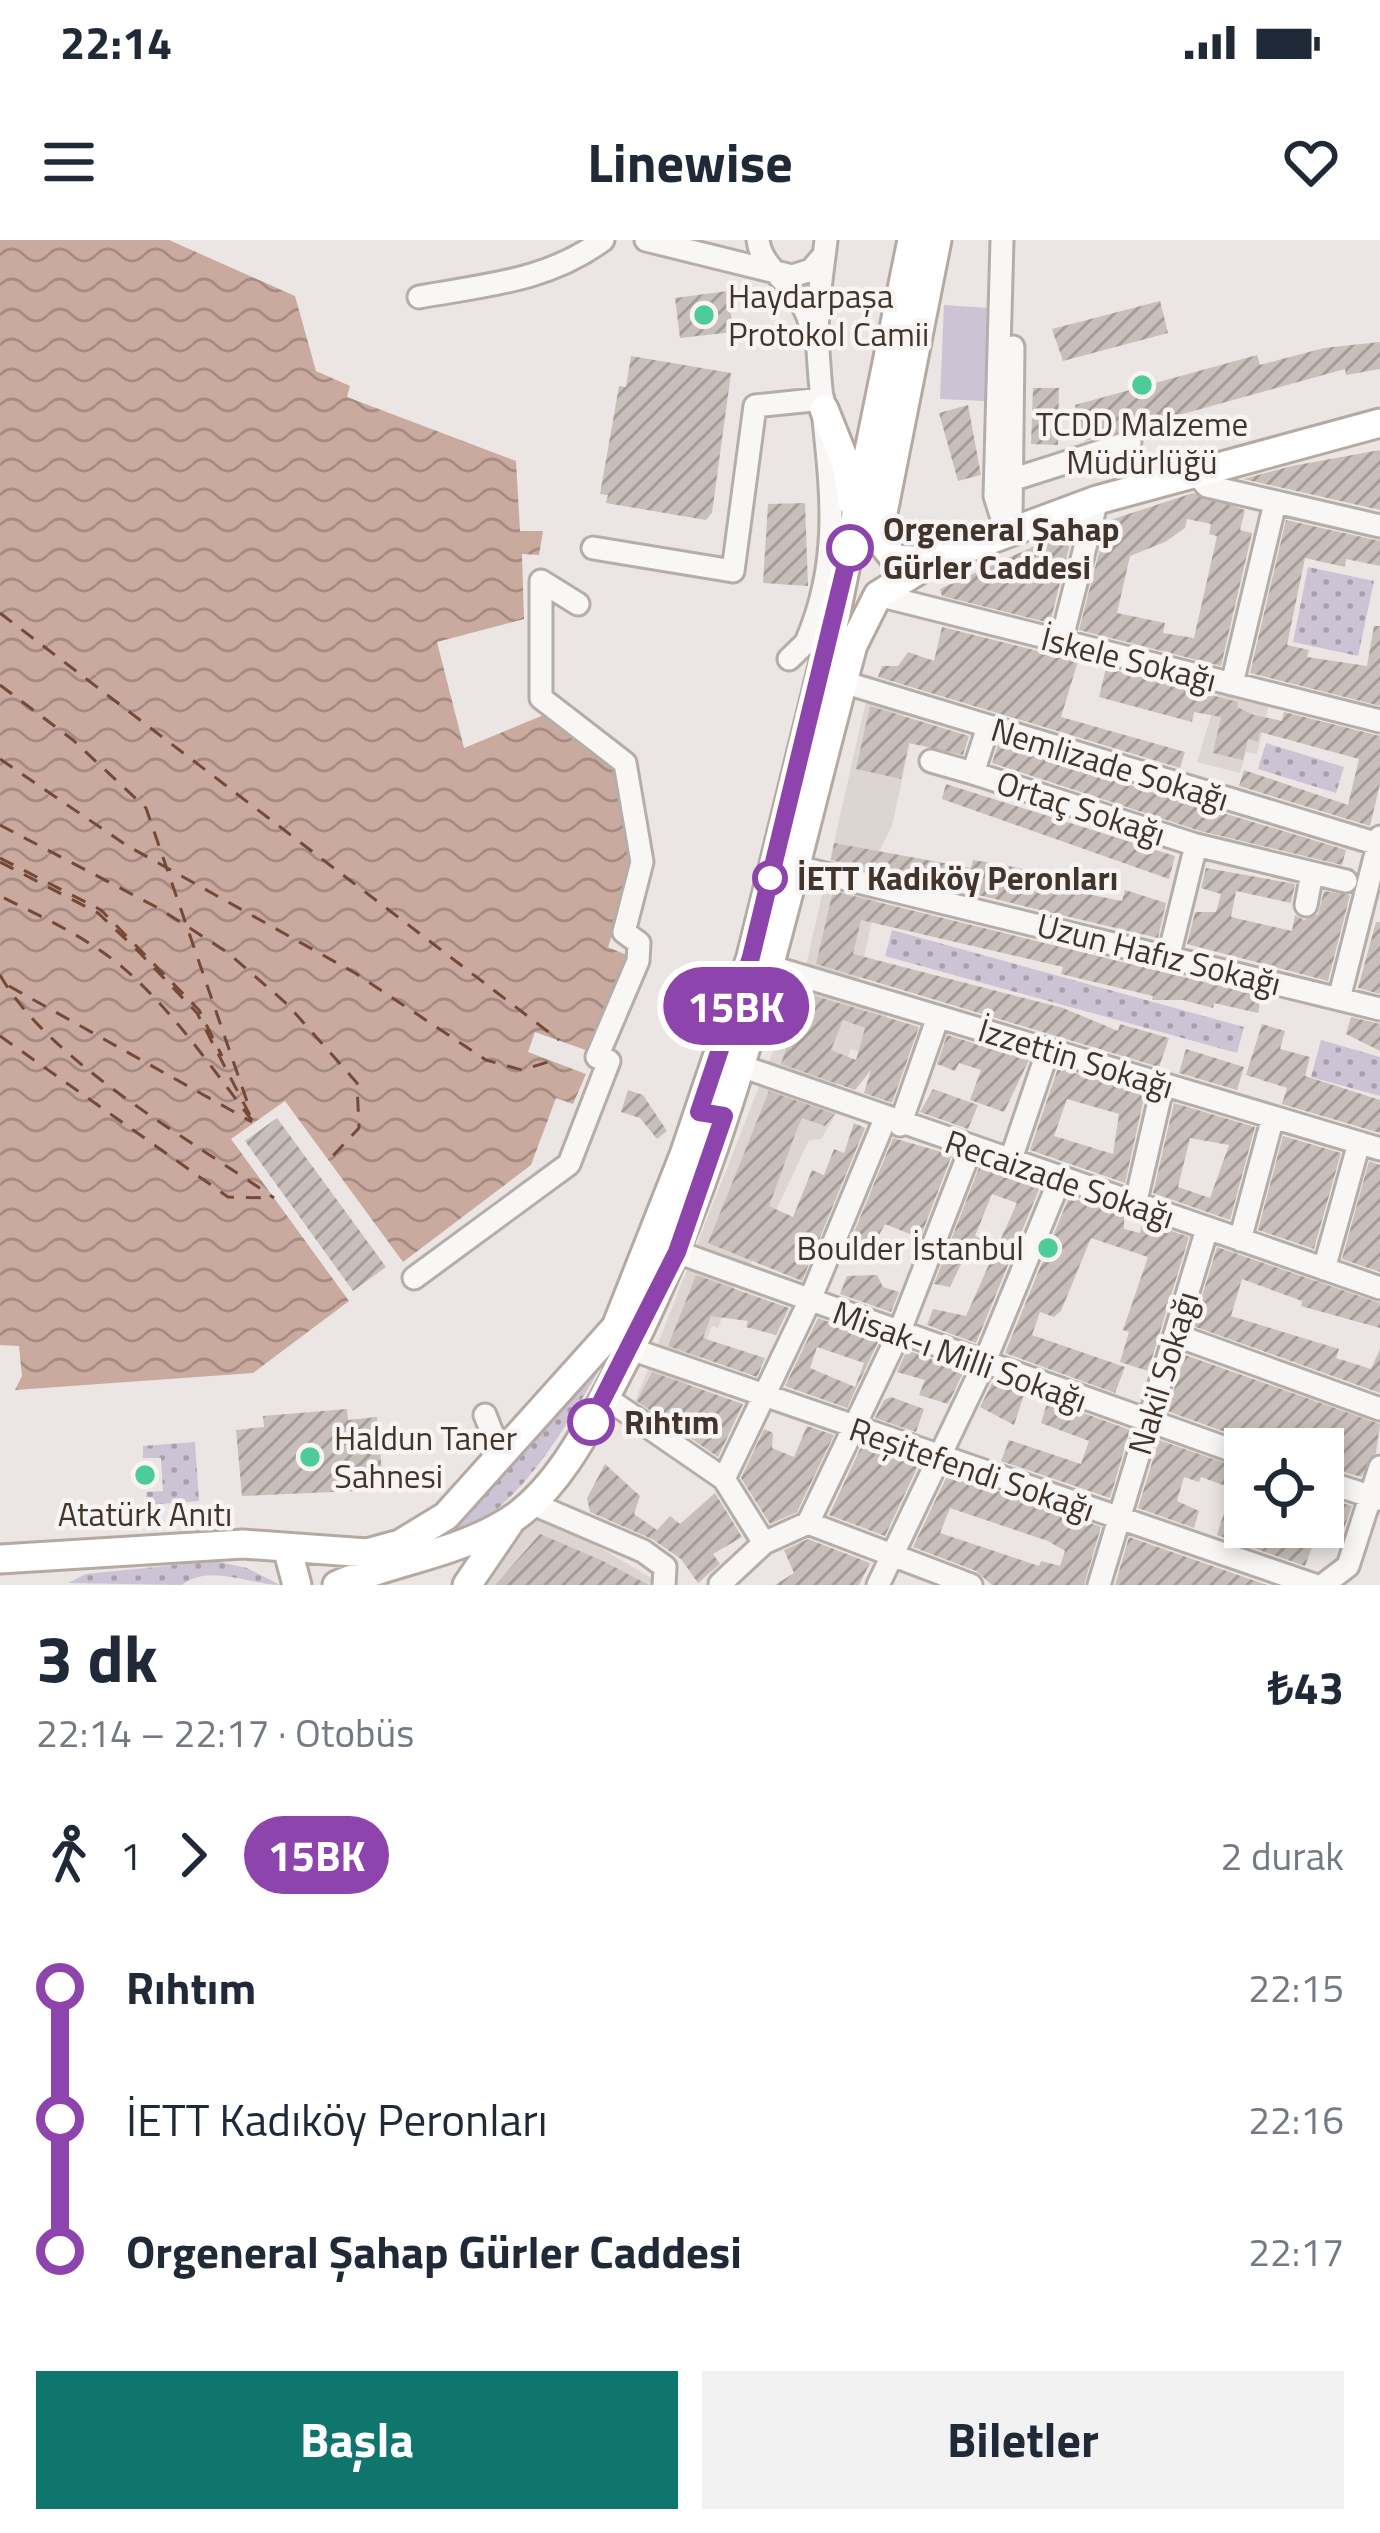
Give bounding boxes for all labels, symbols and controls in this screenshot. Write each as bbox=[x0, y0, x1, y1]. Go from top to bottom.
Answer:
text: 22:14 bbox=[60, 8, 172, 76]
text: Linewise bbox=[587, 121, 793, 203]
icon: menu bbox=[36, 129, 102, 195]
icon: heart bbox=[1278, 129, 1344, 195]
place label: Haydarpaşa Protokol Camii bbox=[728, 271, 929, 359]
marker: Haydarpaşa Protokol Camii bbox=[691, 302, 717, 328]
marker: TCDD Malzeme Müdürlüğü bbox=[1129, 372, 1155, 398]
place label: TCDD Malzeme Müdürlüğü bbox=[1036, 399, 1248, 487]
place label: Orgeneral Şahap Gürler Caddesi bbox=[883, 504, 1120, 592]
marker: Orgeneral Şahap Gürler Caddesi bbox=[828, 526, 872, 570]
street label: İskele Sokağı bbox=[1036, 613, 1222, 705]
street label: Nemlizade Sokağı bbox=[985, 704, 1235, 824]
street label: Ortaç Sokağı bbox=[990, 757, 1172, 859]
place label: İETT Kadıköy Peronları bbox=[797, 853, 1118, 903]
marker: İETT Kadıköy Peronları bbox=[754, 862, 786, 894]
street label: Uzun Hafız Sokağı bbox=[1032, 900, 1286, 1008]
line badge: 15BK bbox=[652, 967, 820, 1045]
text: 15BK bbox=[687, 974, 785, 1038]
street label: İzzettin Sokağı bbox=[972, 1005, 1180, 1111]
street label: Recaizade Sokağı bbox=[939, 1116, 1181, 1242]
place label: Boulder İstanbul bbox=[796, 1223, 1024, 1273]
marker: Boulder İstanbul bbox=[1035, 1235, 1061, 1261]
street label: Nakil Sokağı bbox=[1114, 1285, 1212, 1461]
street label: Misak-ı Milli Sokağı bbox=[826, 1287, 1094, 1425]
place label: Rıhtım bbox=[624, 1397, 719, 1447]
marker: Rıhtım bbox=[569, 1400, 613, 1444]
street label: Reşitefendi Sokağı bbox=[843, 1404, 1101, 1534]
place label: Haldun Taner Sahnesi bbox=[334, 1413, 517, 1501]
map controls bbox=[1224, 1428, 1344, 1548]
button: locate bbox=[1224, 1428, 1344, 1548]
marker: Haldun Taner Sahnesi bbox=[297, 1444, 323, 1470]
marker: Atatürk Anıtı bbox=[132, 1462, 158, 1488]
place label: Atatürk Anıtı bbox=[58, 1489, 232, 1539]
text: 3 dk bbox=[36, 1607, 158, 1708]
text: ₺43 bbox=[1268, 1653, 1344, 1721]
text: 22:14 – 22:17 · Otobüs bbox=[36, 1703, 414, 1762]
icon: walk bbox=[36, 1822, 102, 1888]
icon: forward bbox=[160, 1822, 226, 1888]
text: 15BK bbox=[268, 1823, 365, 1887]
text: 1 bbox=[120, 1826, 142, 1885]
text: 2 durak bbox=[1221, 1826, 1344, 1885]
text: Rıhtım bbox=[126, 1953, 256, 2021]
text: 22:15 bbox=[1248, 1958, 1344, 2017]
text: İETT Kadıköy Peronları bbox=[126, 2085, 548, 2153]
text: 22:16 bbox=[1248, 2090, 1344, 2149]
text: Orgeneral Şahap Gürler Caddesi bbox=[126, 2217, 742, 2285]
text: 22:17 bbox=[1248, 2222, 1344, 2281]
button: Başla bbox=[36, 2371, 678, 2509]
button: Biletler bbox=[702, 2371, 1344, 2509]

